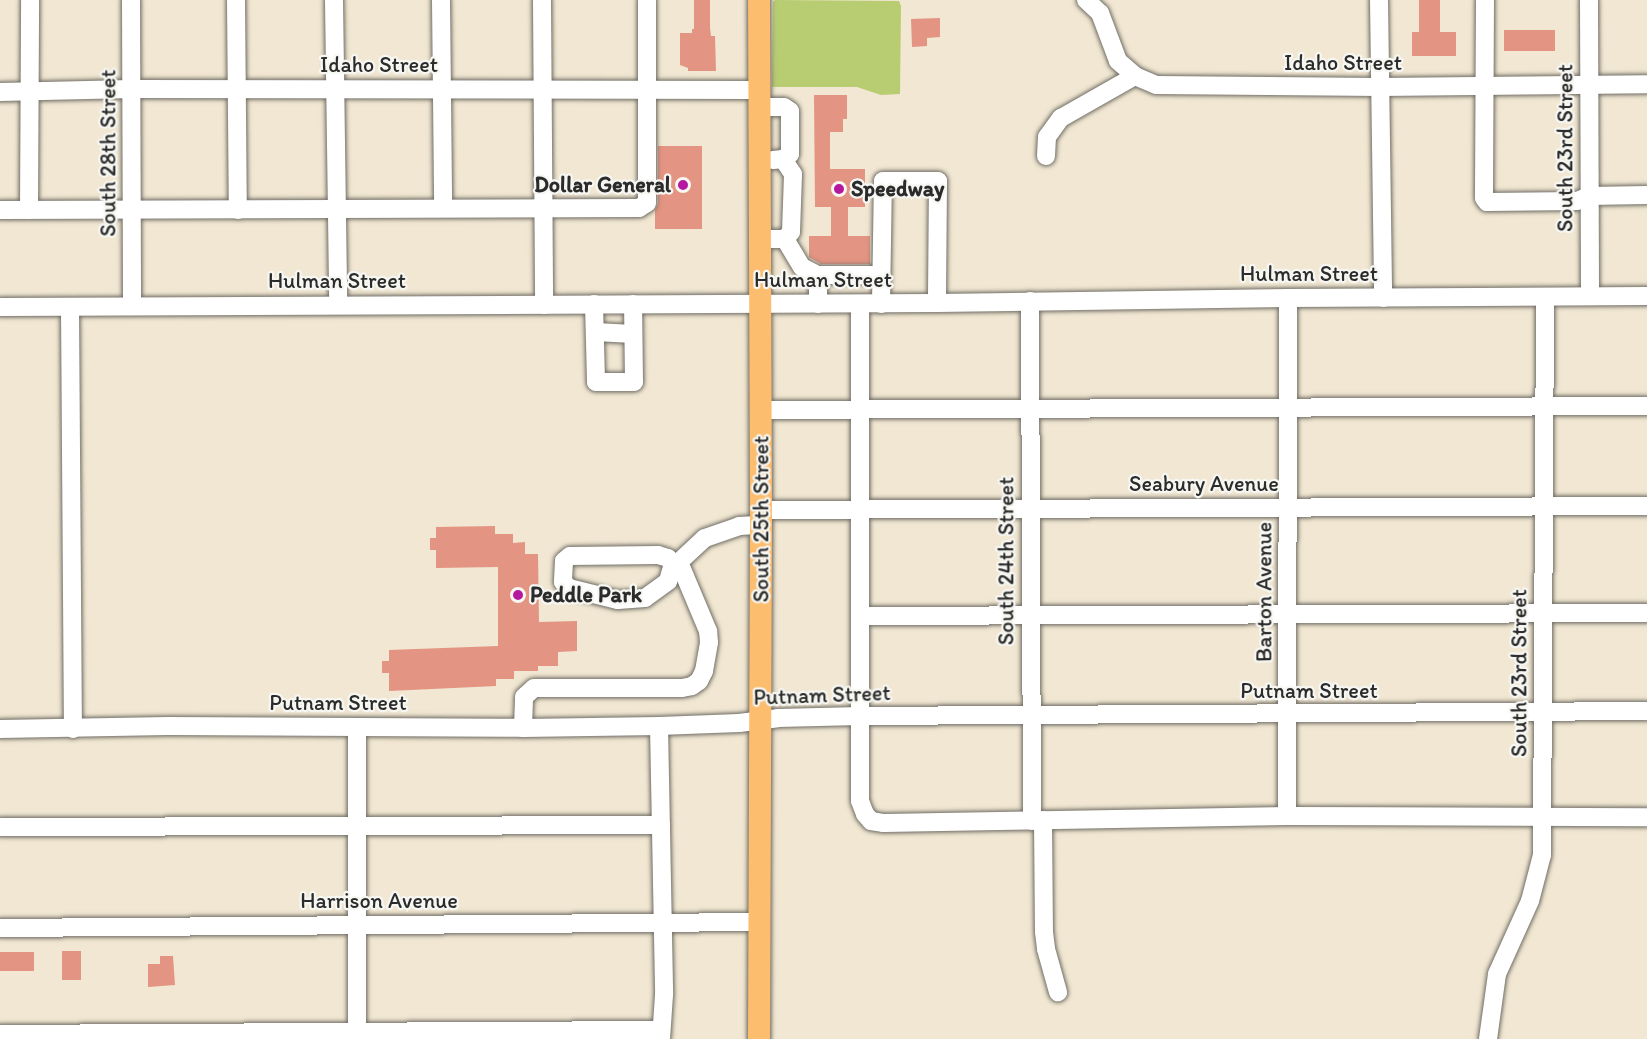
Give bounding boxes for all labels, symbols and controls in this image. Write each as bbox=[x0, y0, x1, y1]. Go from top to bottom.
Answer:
street label: Idaho Street bbox=[1284, 50, 1402, 76]
street label: Idaho Street bbox=[320, 52, 438, 78]
street label: South 23rd Street bbox=[1552, 64, 1578, 232]
street label: South 28th Street bbox=[95, 70, 121, 236]
place label: Dollar General bbox=[534, 172, 671, 198]
place label: Speedway bbox=[851, 176, 944, 202]
marker: Dollar General bbox=[676, 178, 690, 192]
marker: Speedway bbox=[832, 182, 846, 196]
street label: Hulman Street bbox=[1240, 261, 1378, 287]
street label: Hulman Street bbox=[754, 267, 892, 293]
street label: Hulman Street bbox=[268, 268, 406, 294]
street label: South 25th Street bbox=[748, 436, 774, 602]
street label: Seabury Avenue bbox=[1129, 471, 1279, 497]
street label: South 24th Street bbox=[993, 477, 1019, 645]
street label: Barton Avenue bbox=[1251, 522, 1277, 662]
place label: Peddle Park bbox=[530, 582, 641, 608]
marker: Peddle Park bbox=[511, 588, 525, 602]
street label: South 23rd Street bbox=[1506, 589, 1532, 757]
street label: Putnam Street bbox=[1240, 678, 1378, 704]
street label: Putnam Street bbox=[753, 679, 891, 711]
street label: Putnam Street bbox=[269, 690, 407, 716]
street label: Harrison Avenue bbox=[301, 888, 457, 914]

